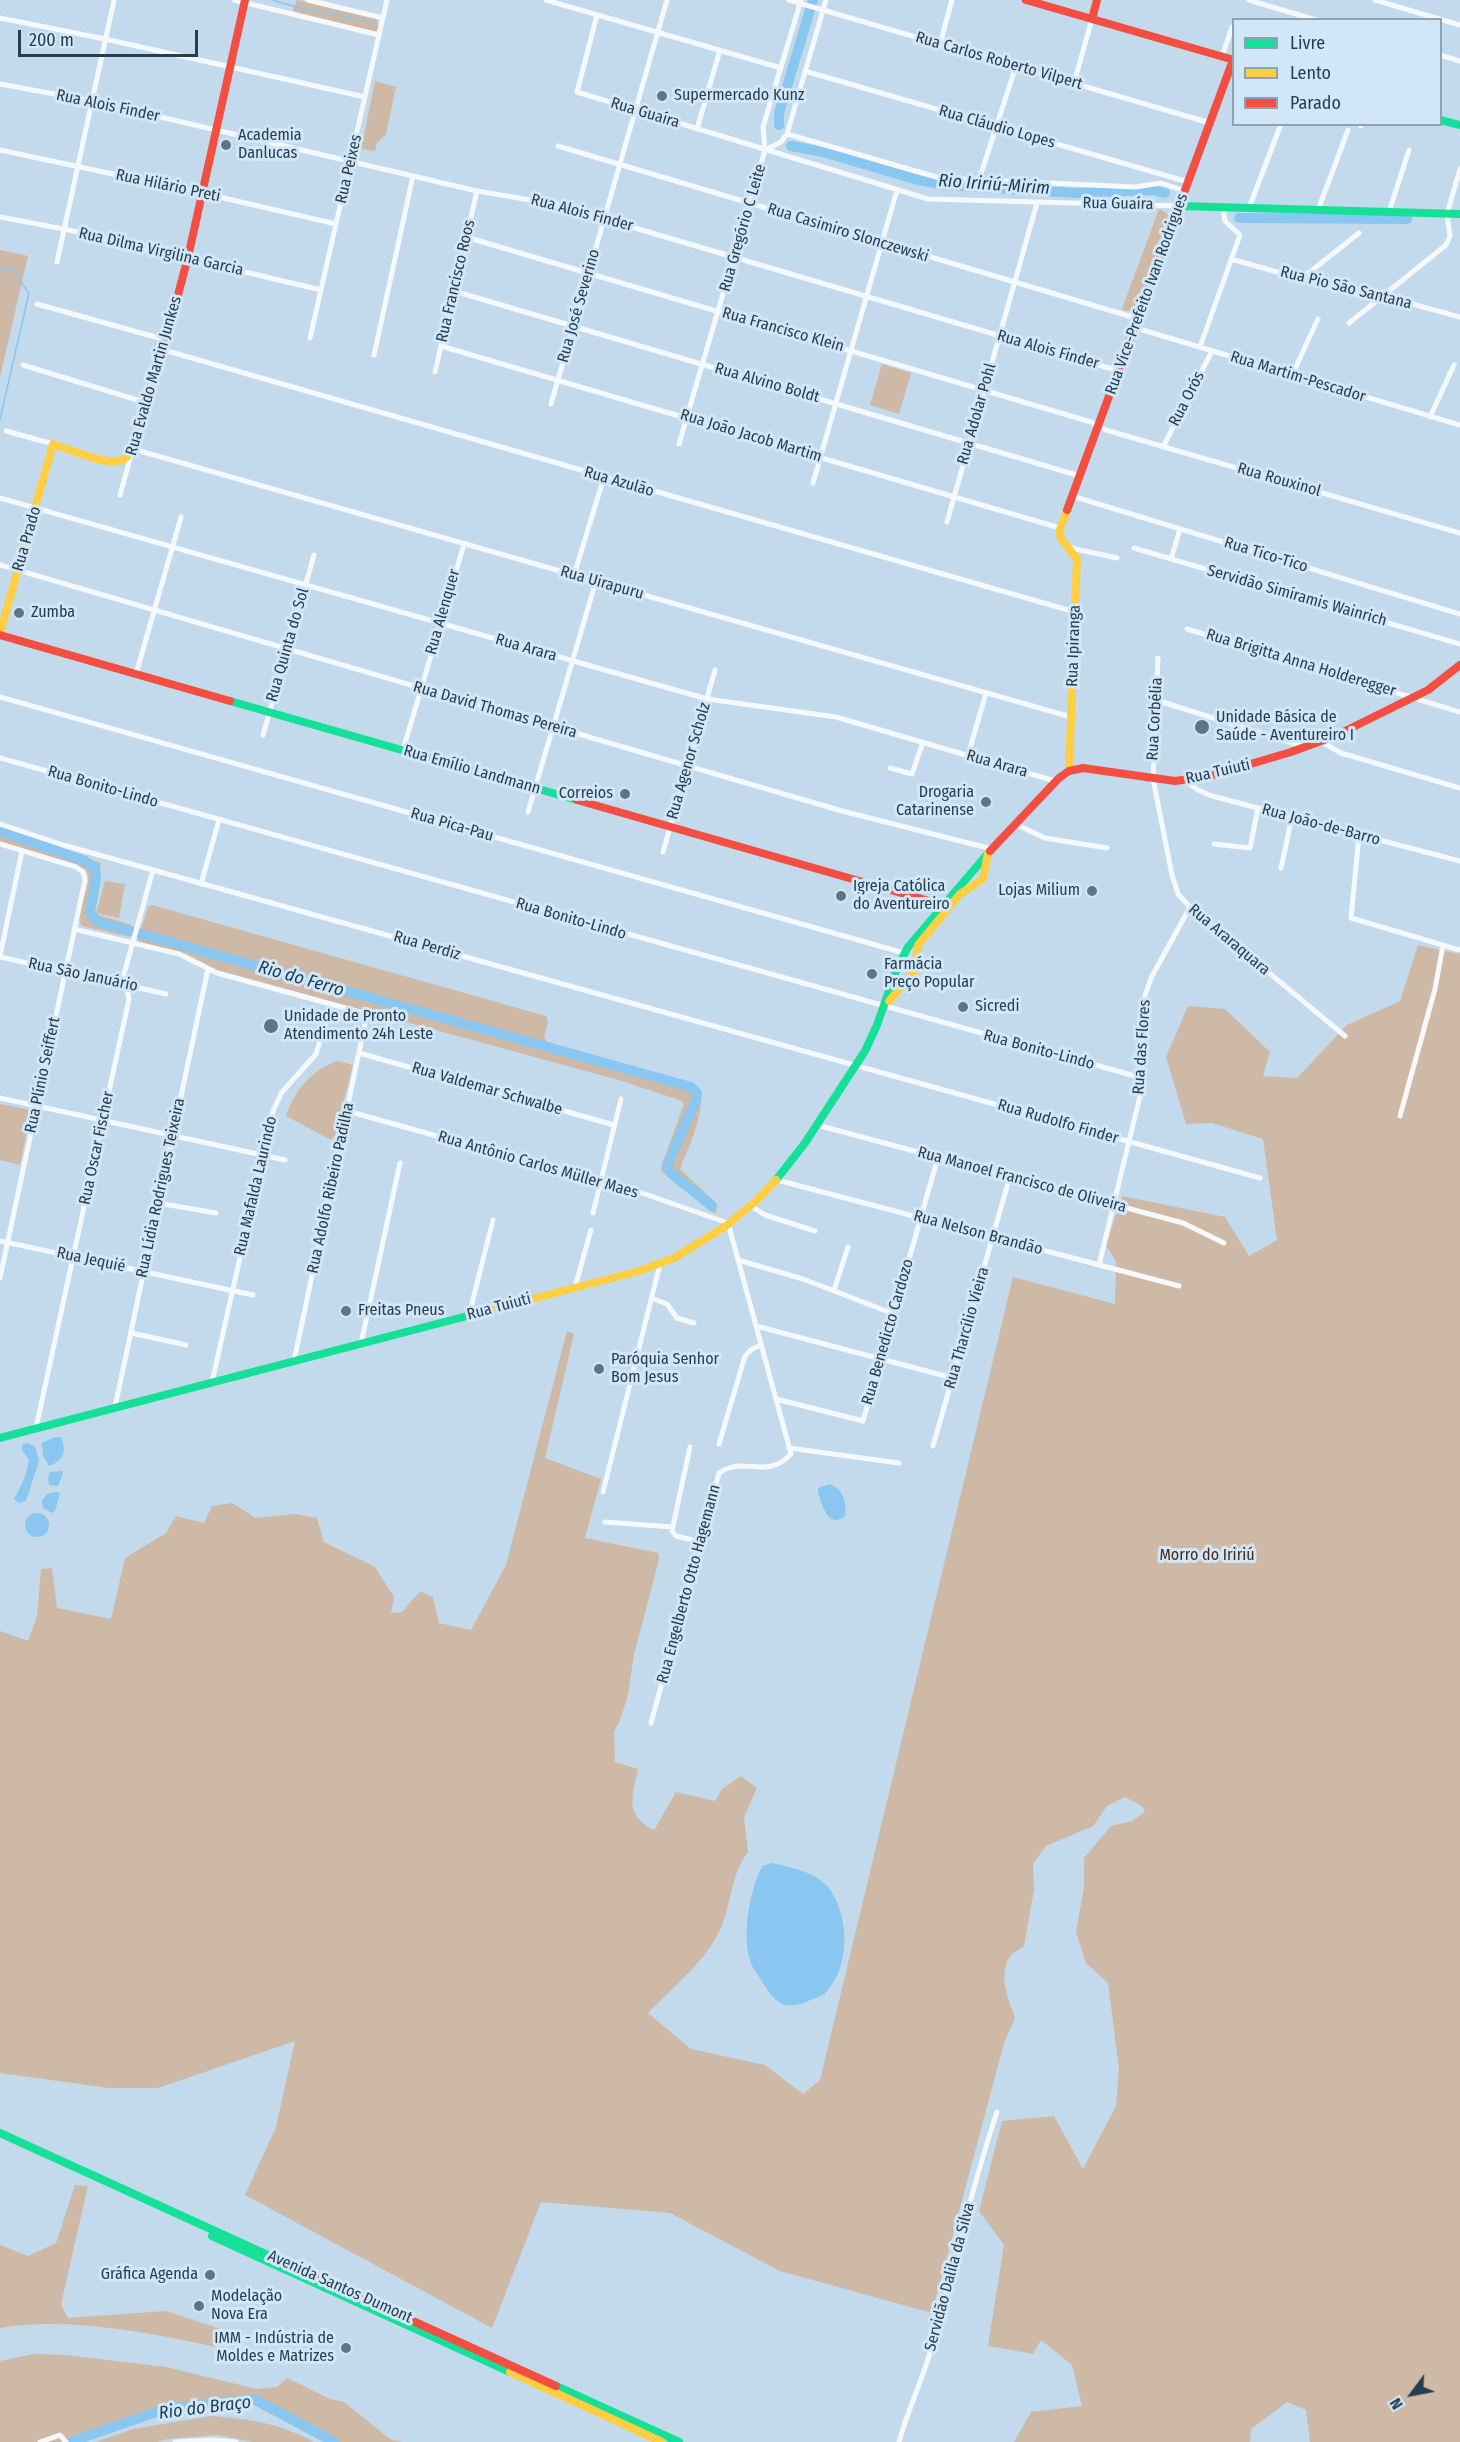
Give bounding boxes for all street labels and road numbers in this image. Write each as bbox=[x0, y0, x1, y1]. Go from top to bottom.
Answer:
street label: Rua Carlos Roberto Vilpert bbox=[913, 28, 1085, 94]
street label: Rua Alois Finder bbox=[54, 86, 162, 126]
street label: Rua Guaíra bbox=[608, 93, 682, 133]
street label: Rua Cláudio Lopes bbox=[937, 101, 1057, 153]
street label: Rua Peixes bbox=[332, 133, 366, 205]
street label: Rua Gregório C Leite bbox=[716, 162, 770, 294]
street label: Rua Hilário Preti bbox=[114, 166, 222, 206]
street label: Rua Alois Finder bbox=[529, 190, 635, 236]
street label: Rua Vice-Prefeito Ivan Rodrigues bbox=[1102, 191, 1192, 397]
street label: Rua Guaíra bbox=[1082, 194, 1154, 214]
street label: Rua Casimiro Slonczewski bbox=[765, 199, 931, 267]
street label: Rua Francisco Roos bbox=[433, 218, 479, 344]
street label: Rua Dilma Virgilina Garcia bbox=[77, 224, 245, 280]
street label: Rua José Severino bbox=[554, 247, 604, 365]
street label: Rua Pio São Santana bbox=[1278, 262, 1414, 314]
street label: Rua Evaldo Martin Junkes bbox=[122, 294, 186, 458]
street label: Rua Francisco Klein bbox=[720, 303, 846, 357]
street label: Rua Alois Finder bbox=[995, 326, 1101, 374]
street label: Rua Martim-Pescador bbox=[1228, 347, 1368, 407]
street label: Rua Alvino Boldt bbox=[712, 359, 822, 407]
street label: Rua Adolar Pohl bbox=[953, 361, 1001, 467]
street label: Rua Orós bbox=[1165, 368, 1209, 430]
street label: Rua João Jacob Martim bbox=[678, 405, 824, 467]
street label: Rua Rouxinol bbox=[1235, 459, 1323, 501]
street label: Rua Azulão bbox=[582, 463, 656, 501]
street label: Rua Prado bbox=[9, 504, 45, 574]
street label: Rua Tico-Tico bbox=[1222, 533, 1310, 577]
street label: Servidão Simíramis Wainrich bbox=[1205, 561, 1389, 631]
street label: Rua Uirapuru bbox=[558, 562, 646, 604]
street label: Rua Alenquer bbox=[422, 567, 464, 657]
street label: Rua Quinta do Sol bbox=[263, 586, 313, 704]
street label: Rua Ipiranga bbox=[1063, 605, 1085, 687]
street label: Rua Brigitta Anna Holderegger bbox=[1204, 625, 1398, 701]
street label: Rua Arara bbox=[493, 630, 559, 666]
street label: Rua David Thomas Pereira bbox=[411, 677, 579, 743]
street label: Rua Corbélia bbox=[1143, 677, 1167, 761]
street label: Rua Agenor Scholz bbox=[663, 700, 715, 822]
street label: Rua Emílio Landmann bbox=[401, 741, 543, 799]
street label: Rua Arara bbox=[964, 746, 1030, 782]
street label: Rua Tuiuti bbox=[1184, 755, 1252, 789]
street label: Rua Bonito-Lindo bbox=[45, 762, 161, 812]
street label: Rua João-de-Barro bbox=[1260, 800, 1382, 850]
street label: Rua Pica-Pau bbox=[408, 804, 496, 846]
street label: Rua Bonito-Lindo bbox=[513, 894, 629, 944]
street label: Rua Araraquara bbox=[1184, 900, 1274, 980]
street label: Rua Perdiz bbox=[391, 927, 463, 965]
street label: Rua São Januário bbox=[26, 954, 140, 996]
street label: Rua das Flores bbox=[1129, 999, 1155, 1095]
street label: Rua Plínio Seiffert bbox=[21, 1015, 65, 1135]
street label: Rua Bonito-Lindo bbox=[981, 1026, 1097, 1074]
street label: Rua Valdemar Schwalbe bbox=[409, 1058, 565, 1120]
street label: Rua Oscar Fischer bbox=[76, 1089, 118, 1207]
street label: Rua Lídia Rodrigues Teixeira bbox=[133, 1096, 189, 1280]
street label: Rua Rudolfo Finder bbox=[995, 1096, 1121, 1148]
street label: Rua Adolfo Ribeiro Padilha bbox=[303, 1101, 359, 1275]
street label: Rua Mafalda Laurindo bbox=[231, 1114, 281, 1258]
street label: Rua Antônio Carlos Müller Maes bbox=[436, 1127, 640, 1203]
street label: Rua Manoel Francisco de Oliveira bbox=[916, 1143, 1128, 1217]
street label: Rua Nelson Brandão bbox=[911, 1207, 1045, 1259]
street label: Rua Jequié bbox=[55, 1243, 127, 1277]
street label: Rua Benedicto Cardozo bbox=[858, 1257, 918, 1407]
street label: Rua Tharcílio Vieira bbox=[940, 1265, 994, 1391]
street label: Rua Tuiuti bbox=[465, 1289, 533, 1325]
street label: Rua Engelberto Otto Hagemann bbox=[653, 1482, 725, 1686]
street label: Servidão Dalila da Silva bbox=[921, 2201, 979, 2353]
street label: Avenida Santos Dumont bbox=[265, 2246, 415, 2328]

